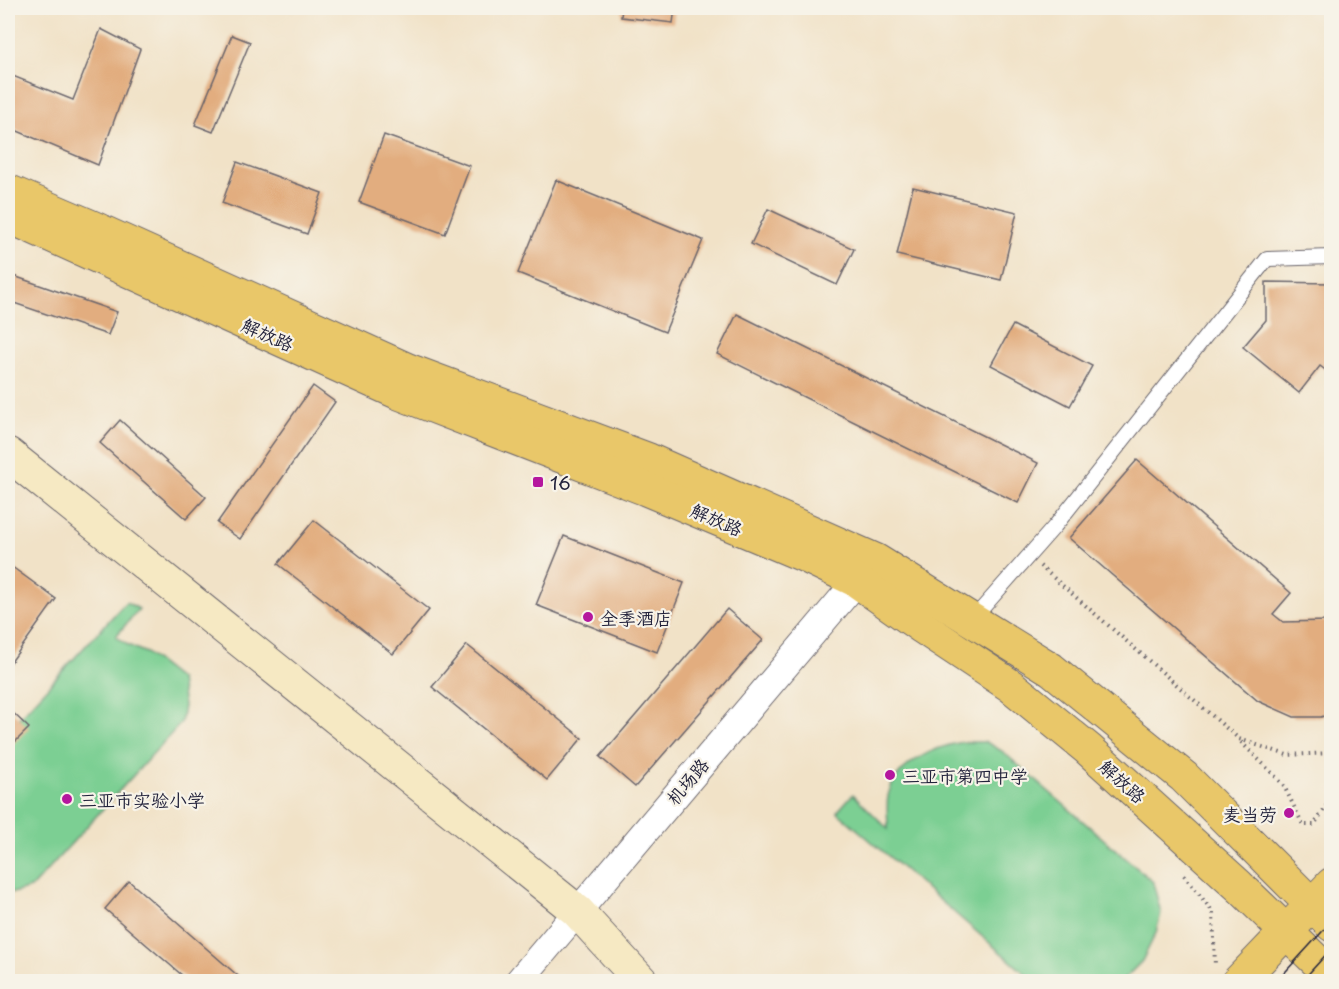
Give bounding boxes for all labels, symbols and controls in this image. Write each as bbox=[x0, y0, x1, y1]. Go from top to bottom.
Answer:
street label: 解放路 bbox=[238, 311, 298, 357]
place label: 16 bbox=[550, 469, 571, 496]
marker: 16 bbox=[531, 475, 545, 489]
street label: 解放路 bbox=[687, 496, 747, 542]
place label: 全季酒店 bbox=[600, 604, 672, 631]
marker: 全季酒店 bbox=[581, 610, 595, 624]
street label: 机场路 bbox=[659, 752, 715, 810]
street label: 解放路 bbox=[1094, 753, 1152, 809]
place label: 三亚市第四中学 bbox=[902, 762, 1028, 789]
marker: 三亚市第四中学 bbox=[883, 768, 897, 782]
place label: 三亚市实验小学 bbox=[79, 786, 205, 813]
marker: 三亚市实验小学 bbox=[60, 792, 74, 806]
place label: 麦当劳 bbox=[1223, 800, 1277, 827]
marker: 麦当劳 bbox=[1282, 806, 1296, 820]

